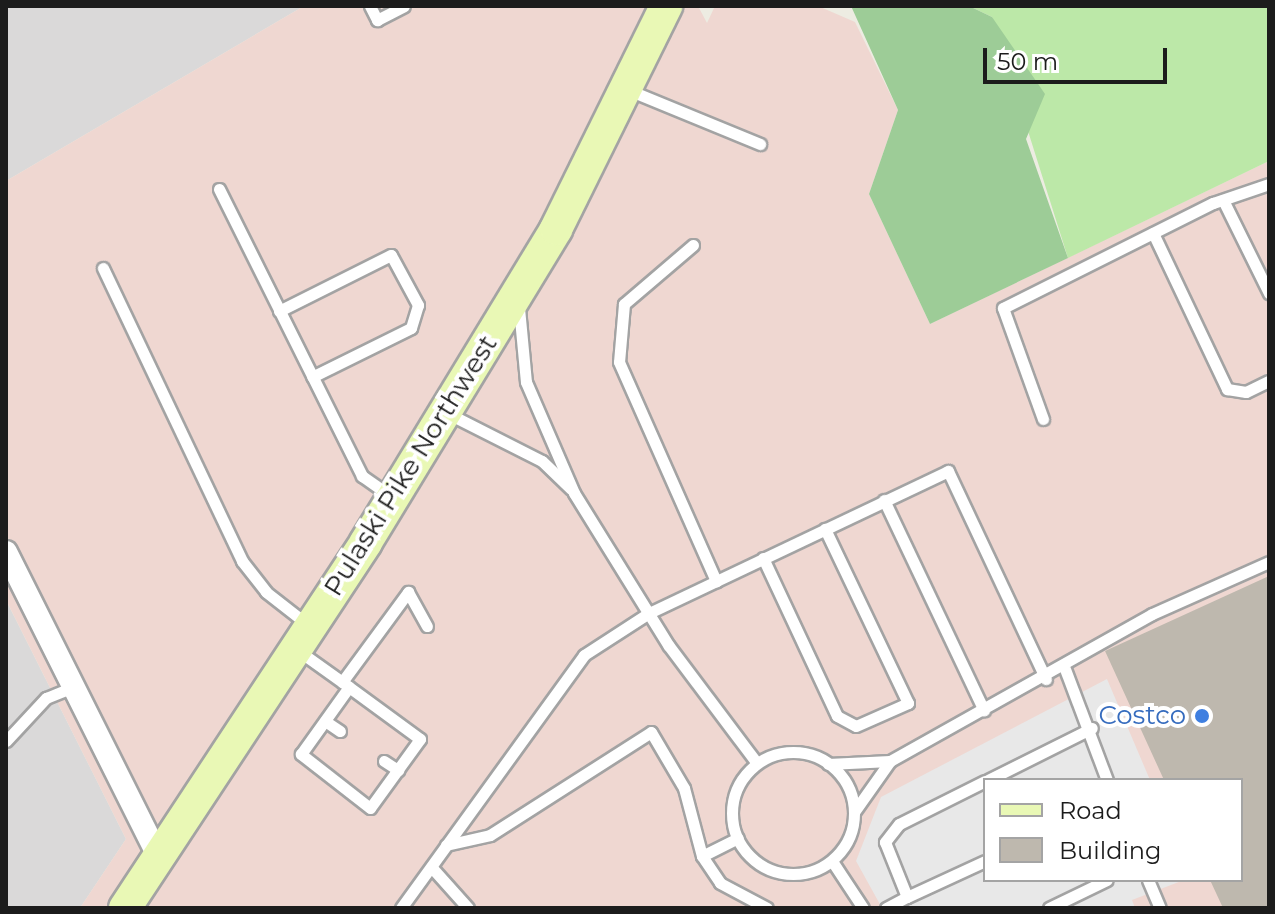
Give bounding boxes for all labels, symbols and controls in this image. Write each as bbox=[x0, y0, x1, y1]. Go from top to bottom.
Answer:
scale bar bbox=[987, 32, 1171, 82]
text: 50 m bbox=[997, 47, 1058, 76]
street label: Pulaski Pike Northwest bbox=[318, 330, 504, 602]
place label: Costco bbox=[1098, 700, 1186, 732]
marker: Costco bbox=[1193, 707, 1211, 725]
legend bbox=[983, 778, 1243, 882]
text: Road bbox=[1059, 796, 1122, 825]
text: Building bbox=[1059, 836, 1162, 865]

